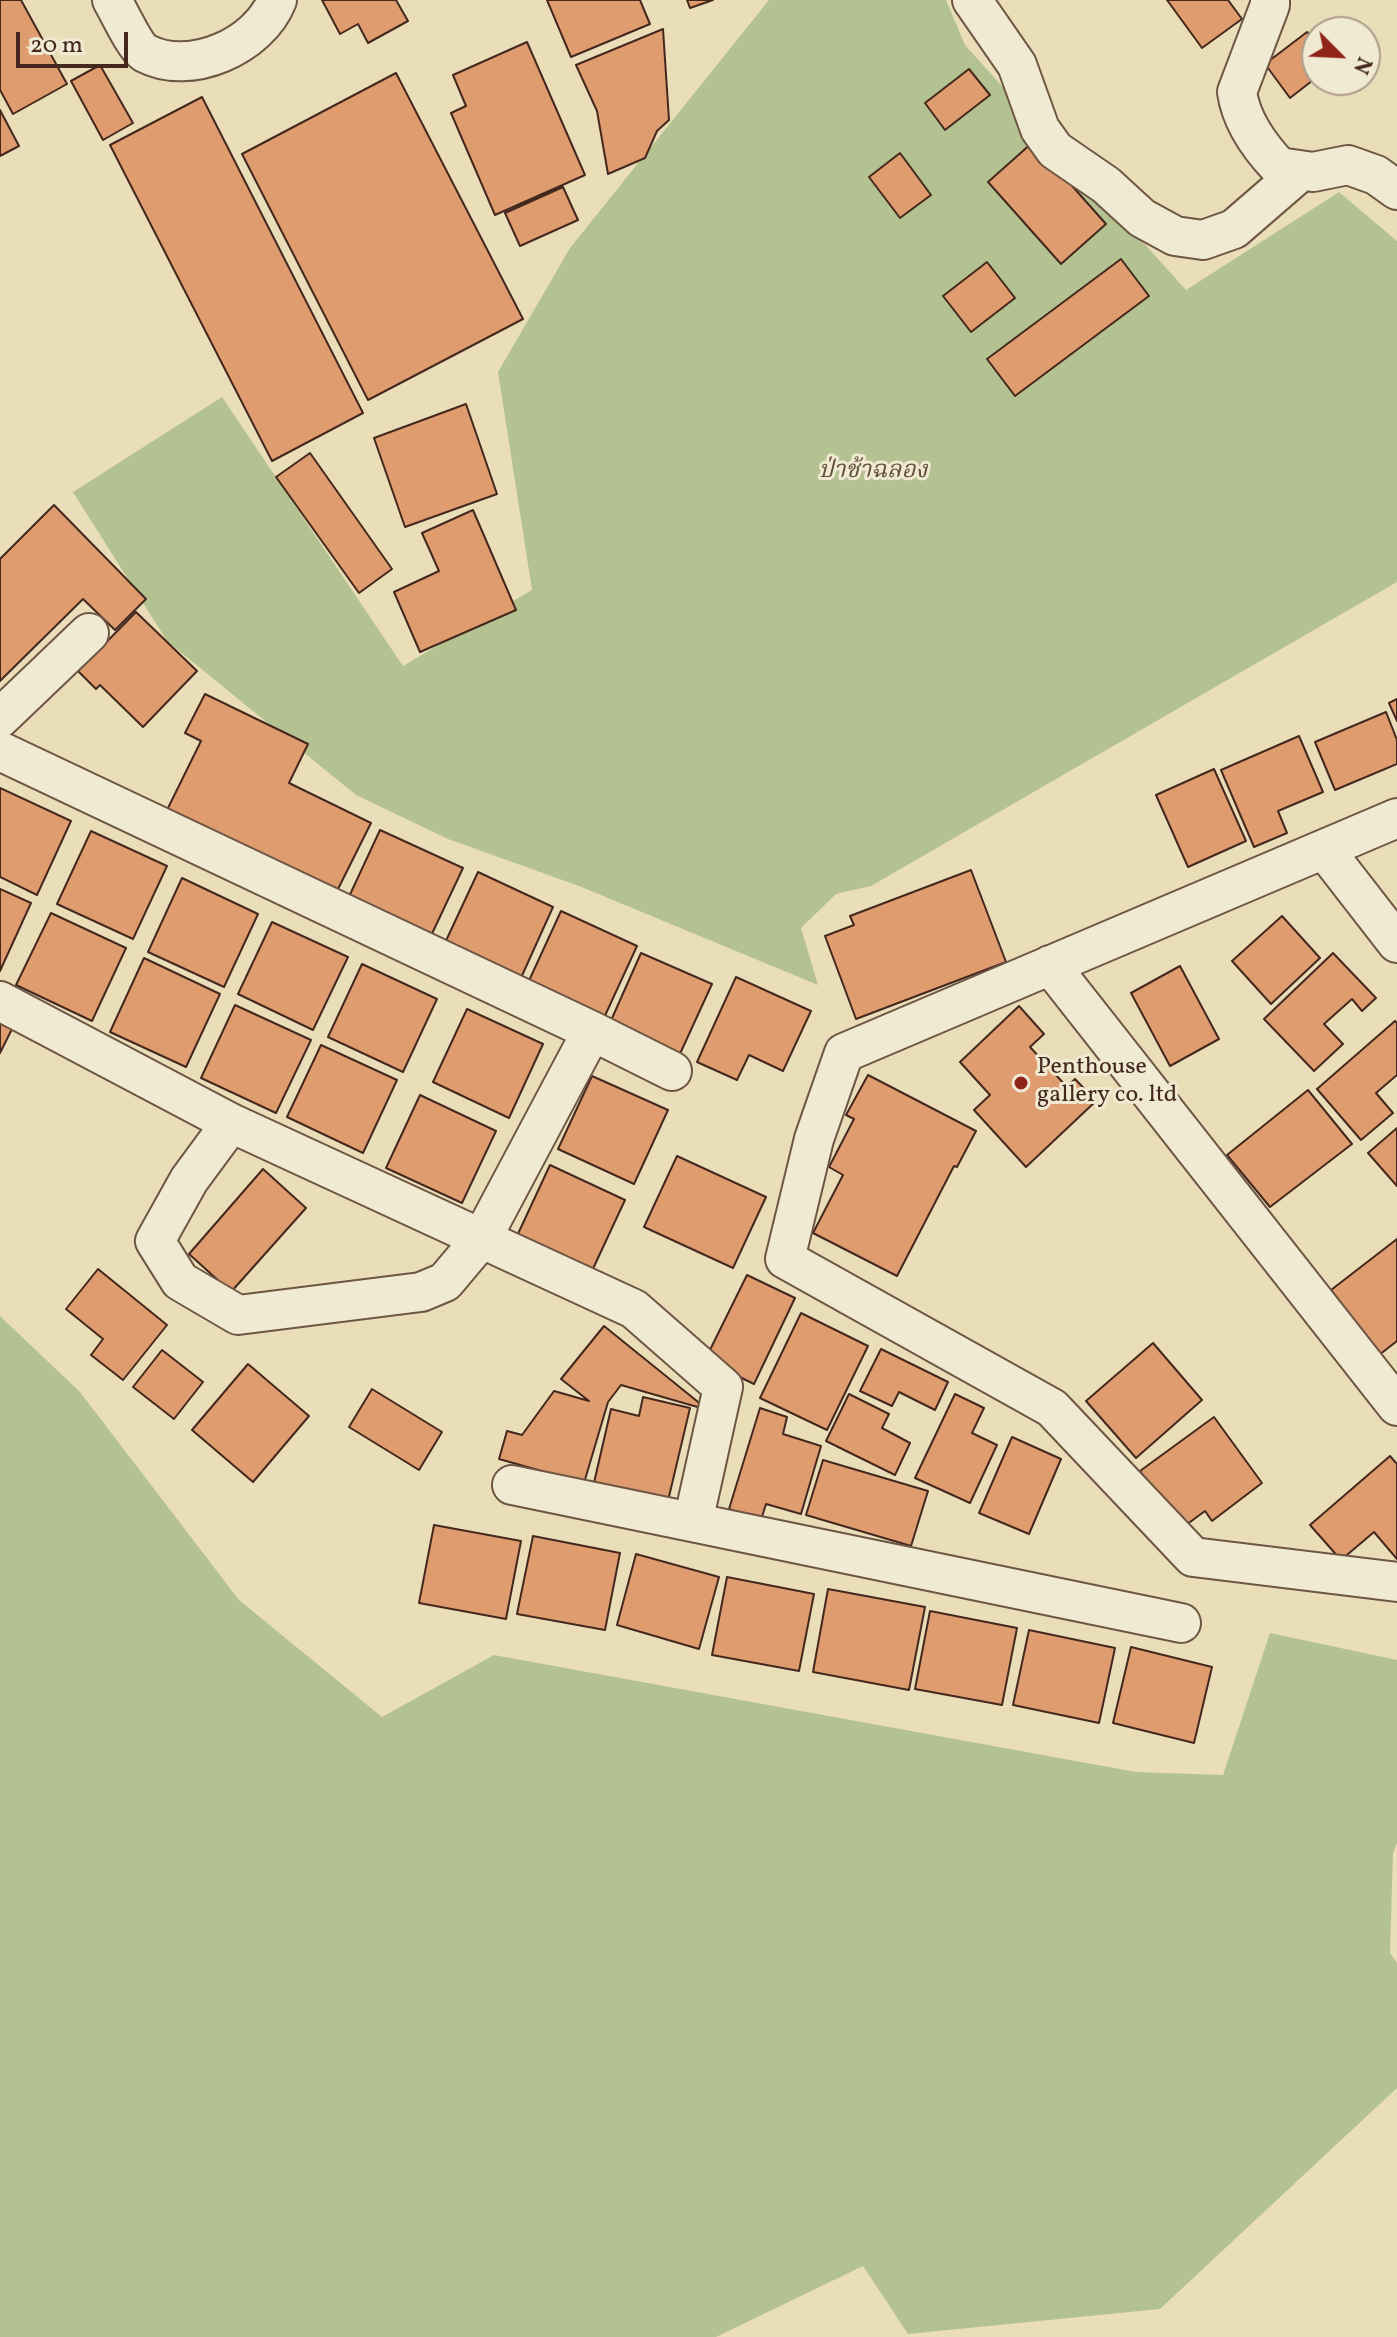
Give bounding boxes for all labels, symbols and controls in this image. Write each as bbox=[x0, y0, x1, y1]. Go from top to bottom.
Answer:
scale bar bbox=[20, 16, 132, 66]
north arrow bbox=[1301, 16, 1381, 96]
text: 20 m bbox=[30, 29, 83, 63]
text: N bbox=[1344, 52, 1379, 79]
park label: ป่าช้าฉลอง bbox=[819, 459, 927, 487]
place label: Penthouse gallery co. ltd bbox=[1037, 1055, 1177, 1111]
marker: Penthouse gallery co. ltd bbox=[1012, 1074, 1030, 1092]

